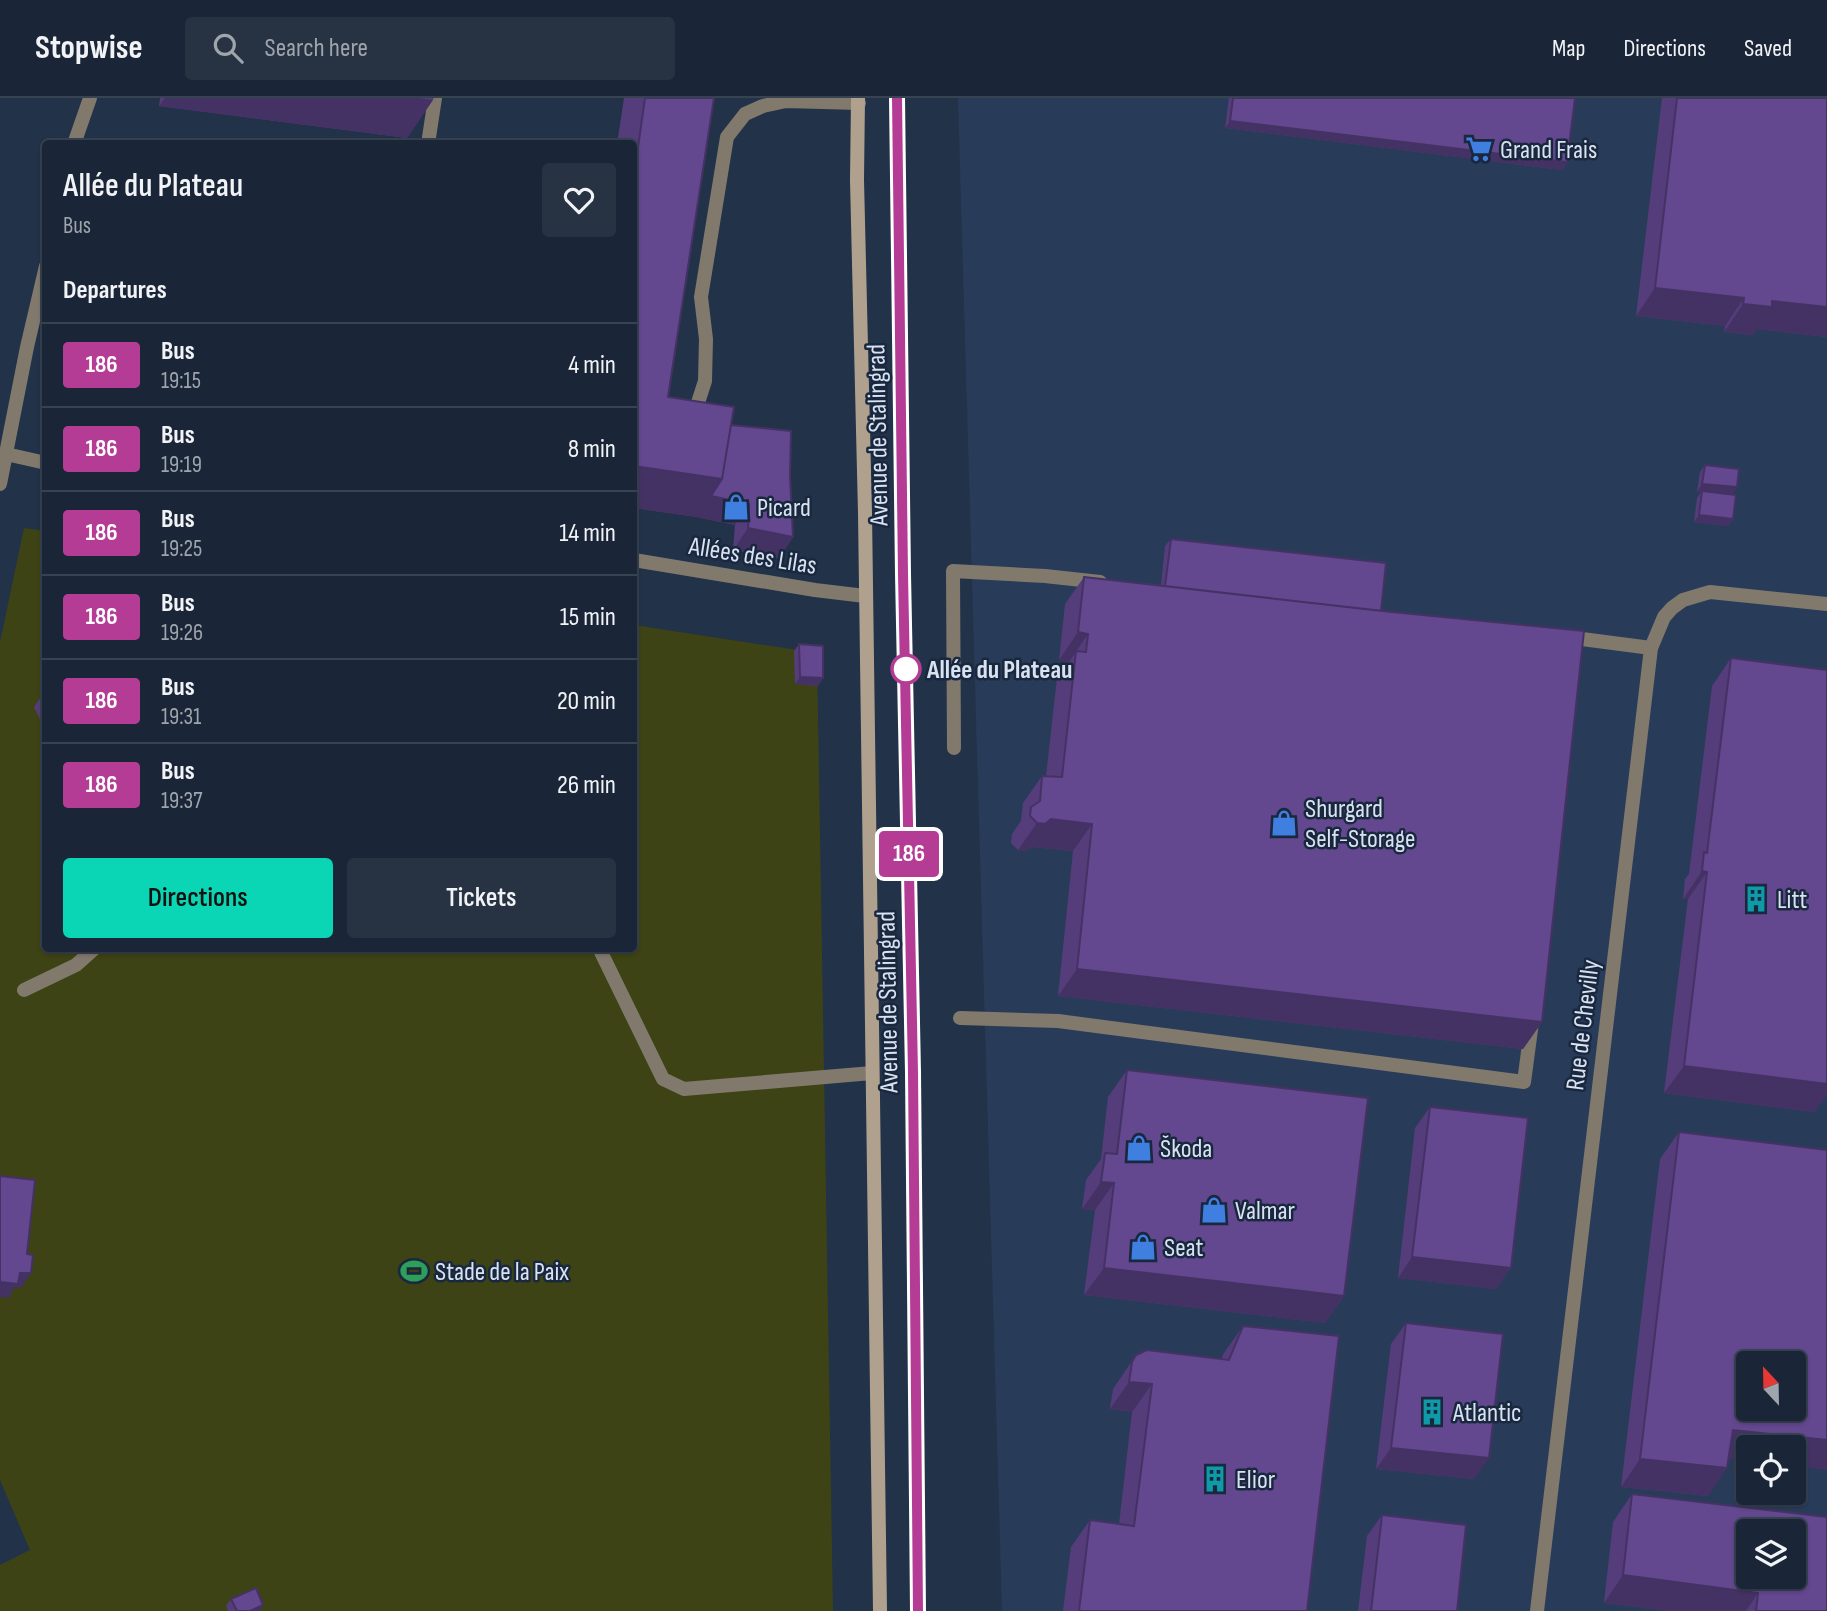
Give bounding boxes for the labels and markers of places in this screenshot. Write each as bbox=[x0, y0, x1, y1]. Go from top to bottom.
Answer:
supermarket icon: Grand Frais bbox=[1464, 134, 1494, 164]
place label: Grand Frais bbox=[1500, 135, 1597, 166]
shop icon: Picard bbox=[721, 492, 751, 522]
place label: Picard bbox=[757, 493, 811, 524]
marker: Allée du Plateau bbox=[891, 654, 921, 684]
place label: Allée du Plateau bbox=[926, 655, 1072, 686]
place label: Shurgard Self-Storage bbox=[1305, 794, 1415, 855]
shop icon: Shurgard Self-Storage bbox=[1269, 808, 1299, 838]
building icon: Litt bbox=[1741, 884, 1771, 914]
place label: Litt bbox=[1777, 885, 1807, 916]
shop icon: Škoda bbox=[1124, 1133, 1154, 1163]
place label: Škoda bbox=[1160, 1134, 1212, 1165]
shop icon: Valmar bbox=[1199, 1195, 1229, 1225]
place label: Valmar bbox=[1235, 1196, 1295, 1227]
shop icon: Seat bbox=[1128, 1232, 1158, 1262]
place label: Seat bbox=[1164, 1233, 1204, 1264]
sports icon: Stade de la Paix bbox=[399, 1256, 429, 1286]
place label: Stade de la Paix bbox=[435, 1257, 569, 1288]
building icon: Atlantic bbox=[1417, 1397, 1447, 1427]
place label: Atlantic bbox=[1452, 1398, 1521, 1429]
building icon: Elior bbox=[1200, 1464, 1230, 1494]
place label: Elior bbox=[1236, 1465, 1276, 1496]

